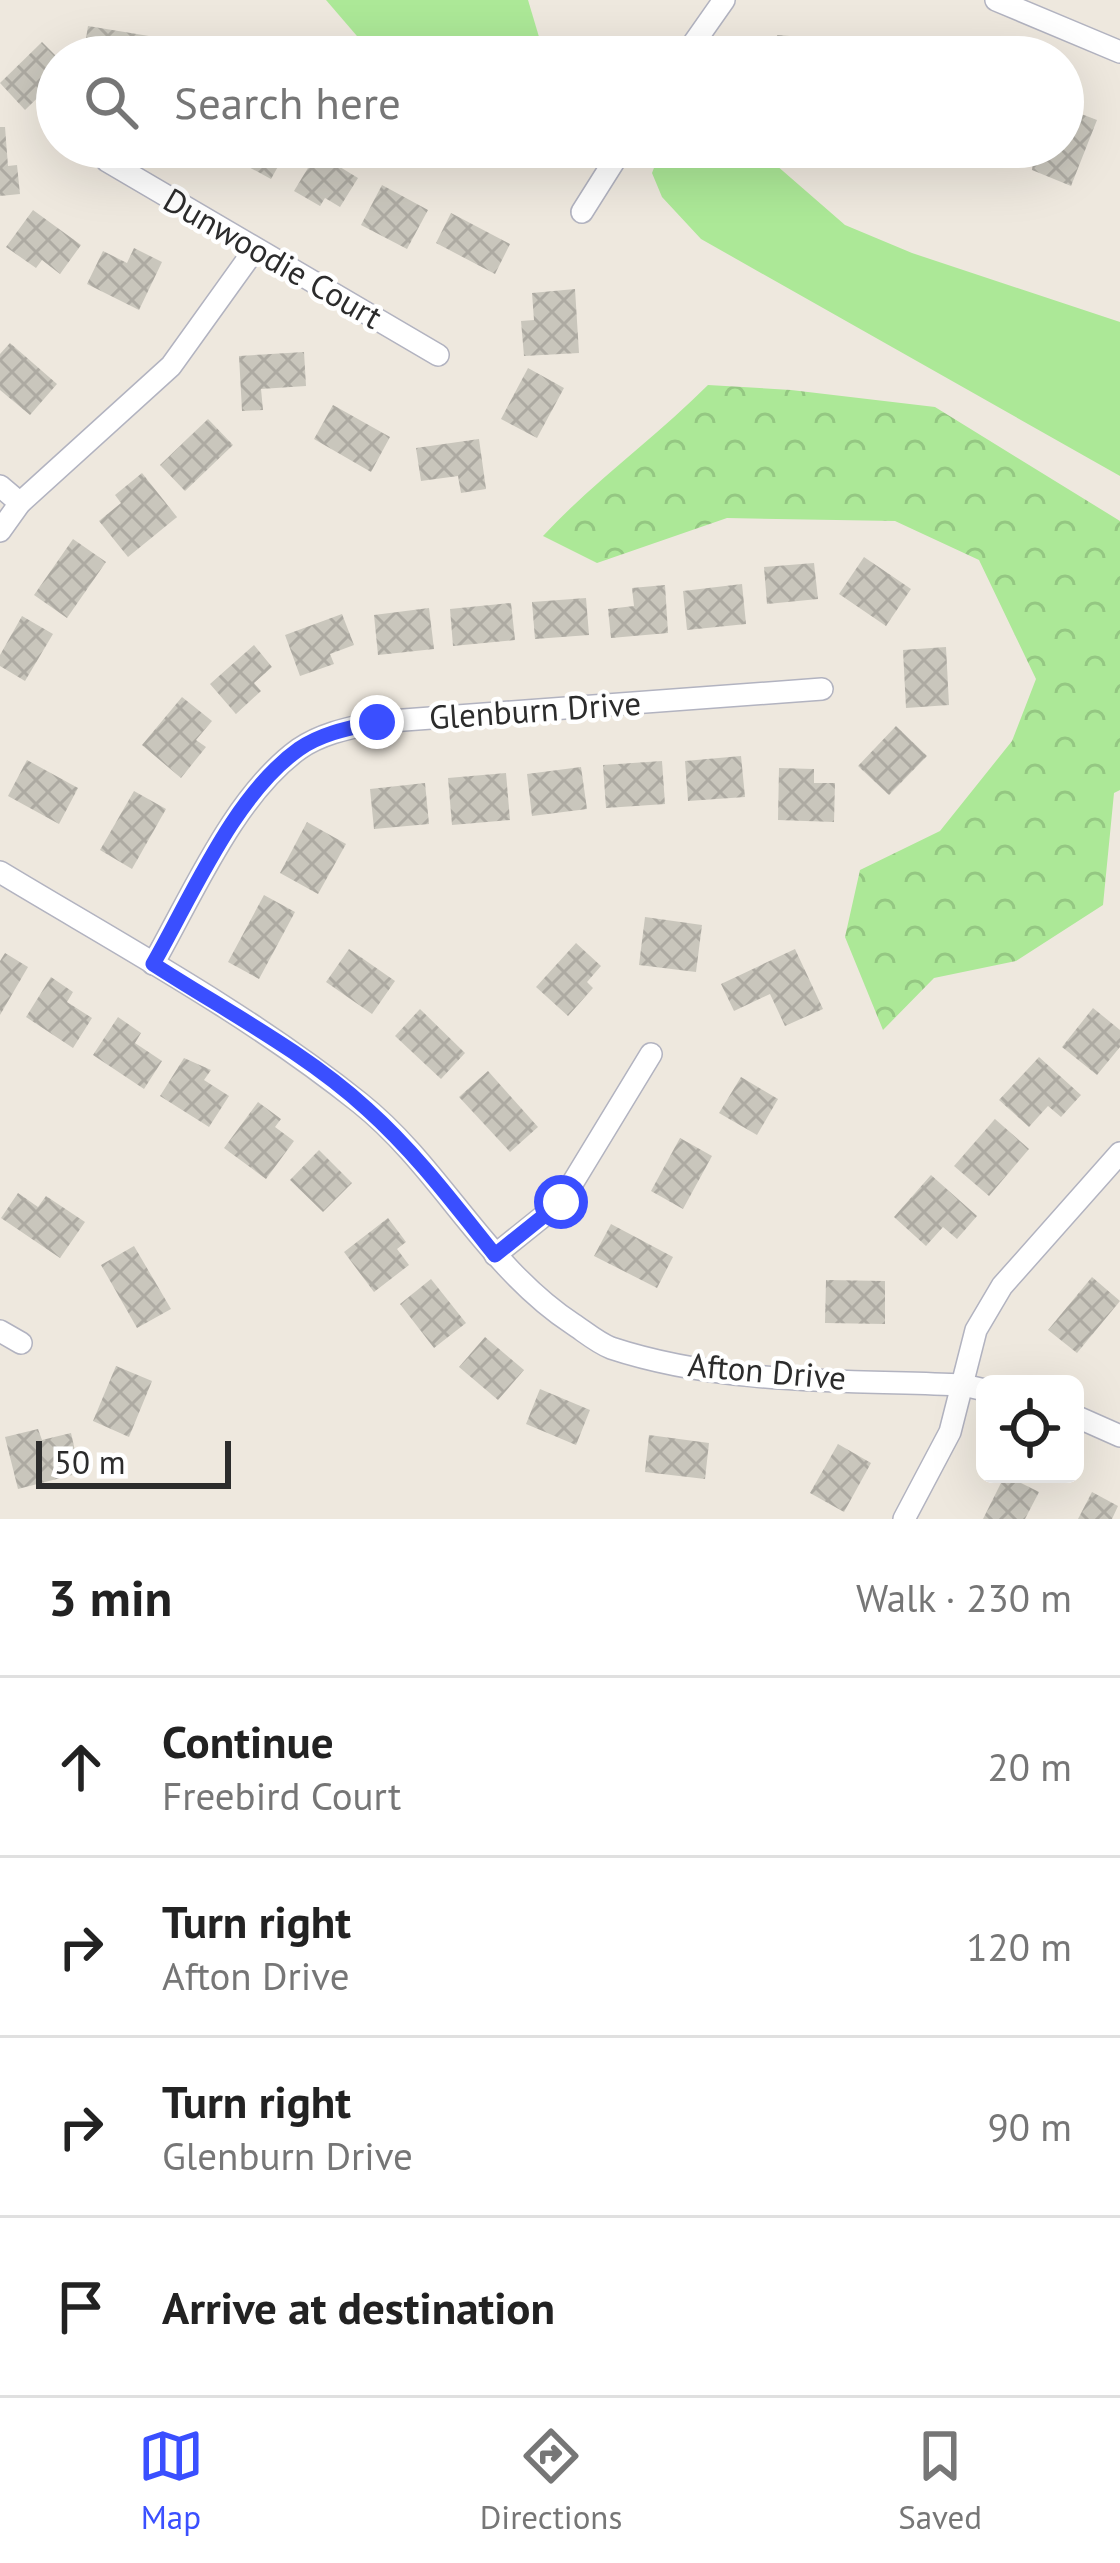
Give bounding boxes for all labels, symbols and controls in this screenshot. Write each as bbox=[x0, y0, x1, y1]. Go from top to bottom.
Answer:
search box bbox=[36, 36, 1084, 168]
icon: search bbox=[78, 69, 144, 135]
text: Search here bbox=[174, 73, 401, 131]
street label: Dunwoodie Court bbox=[156, 178, 390, 338]
street label: Glenburn Drive bbox=[428, 681, 642, 738]
route end bbox=[350, 695, 404, 749]
route start bbox=[534, 1175, 588, 1229]
street label: Afton Drive bbox=[686, 1342, 848, 1399]
map controls bbox=[976, 1375, 1084, 1483]
button: locate bbox=[976, 1375, 1084, 1483]
scale bar bbox=[36, 1435, 231, 1488]
text: 50 m bbox=[54, 1440, 126, 1483]
text: 3 min bbox=[48, 1564, 172, 1630]
text: Walk · 230 m bbox=[856, 1572, 1072, 1623]
text: Continue bbox=[162, 1712, 334, 1770]
icon: ahead bbox=[48, 1734, 114, 1800]
text: 20 m bbox=[987, 1741, 1072, 1792]
text: Freebird Court bbox=[162, 1770, 401, 1821]
text: Turn right bbox=[162, 1892, 351, 1950]
icon: right bbox=[48, 1914, 114, 1980]
text: 120 m bbox=[966, 1921, 1072, 1972]
text: Afton Drive bbox=[162, 1950, 349, 2001]
text: Turn right bbox=[162, 2072, 351, 2130]
icon: right bbox=[48, 2094, 114, 2160]
text: 90 m bbox=[987, 2101, 1072, 2152]
text: Glenburn Drive bbox=[162, 2130, 413, 2181]
icon: arrive bbox=[48, 2274, 114, 2340]
text: Arrive at destination bbox=[162, 2278, 555, 2336]
tab: Map bbox=[138, 2423, 204, 2538]
tab: Directions bbox=[480, 2423, 622, 2538]
tab: Saved bbox=[898, 2423, 982, 2538]

